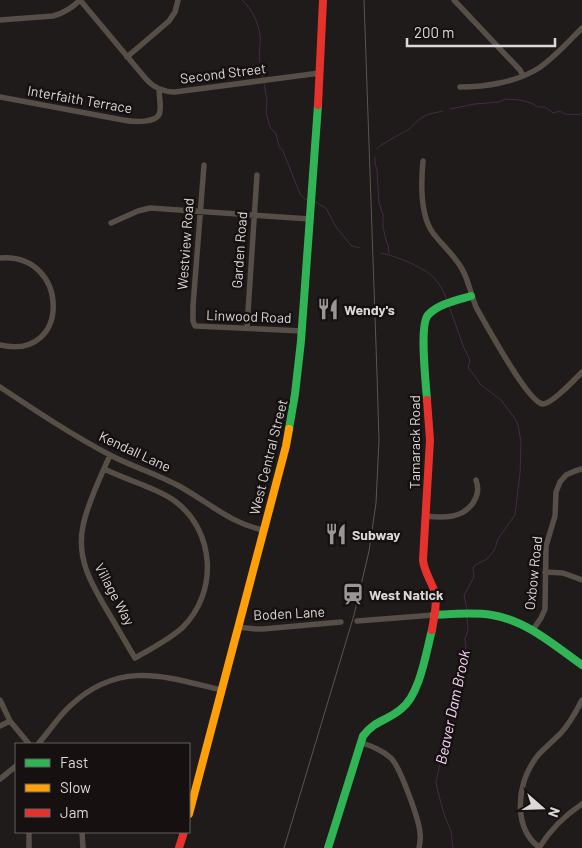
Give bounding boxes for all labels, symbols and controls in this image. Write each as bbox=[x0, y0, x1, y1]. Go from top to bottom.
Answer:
scale bar bbox=[407, 15, 554, 47]
text: 200 m bbox=[414, 23, 454, 41]
street label: Second Street bbox=[179, 59, 267, 87]
street label: Interfaith Terrace bbox=[26, 81, 134, 117]
street label: Westview Road bbox=[173, 197, 197, 291]
street label: Garden Road bbox=[228, 211, 250, 289]
restaurant icon: Wendy's bbox=[315, 296, 341, 322]
place label: Wendy's bbox=[344, 301, 395, 318]
street label: Linwood Road bbox=[206, 306, 292, 326]
street label: Tamarack Road bbox=[406, 395, 423, 489]
street label: West Central Street bbox=[245, 397, 291, 517]
street label: Kendall Lane bbox=[96, 427, 174, 475]
restaurant icon: Subway bbox=[323, 521, 349, 547]
place label: Subway bbox=[352, 526, 400, 543]
street label: Oxbow Road bbox=[521, 535, 545, 611]
street label: Village Way bbox=[91, 560, 139, 629]
station icon: West Natick bbox=[340, 581, 366, 607]
place label: West Natick bbox=[369, 586, 444, 603]
street label: Boden Lane bbox=[253, 603, 325, 623]
water label: Beaver Dam Brook bbox=[431, 647, 473, 766]
legend bbox=[15, 743, 190, 833]
text: Fast bbox=[60, 753, 88, 771]
text: Slow bbox=[60, 778, 91, 796]
north arrow bbox=[517, 783, 567, 833]
text: Jam bbox=[60, 803, 89, 821]
text: N bbox=[545, 805, 564, 820]

